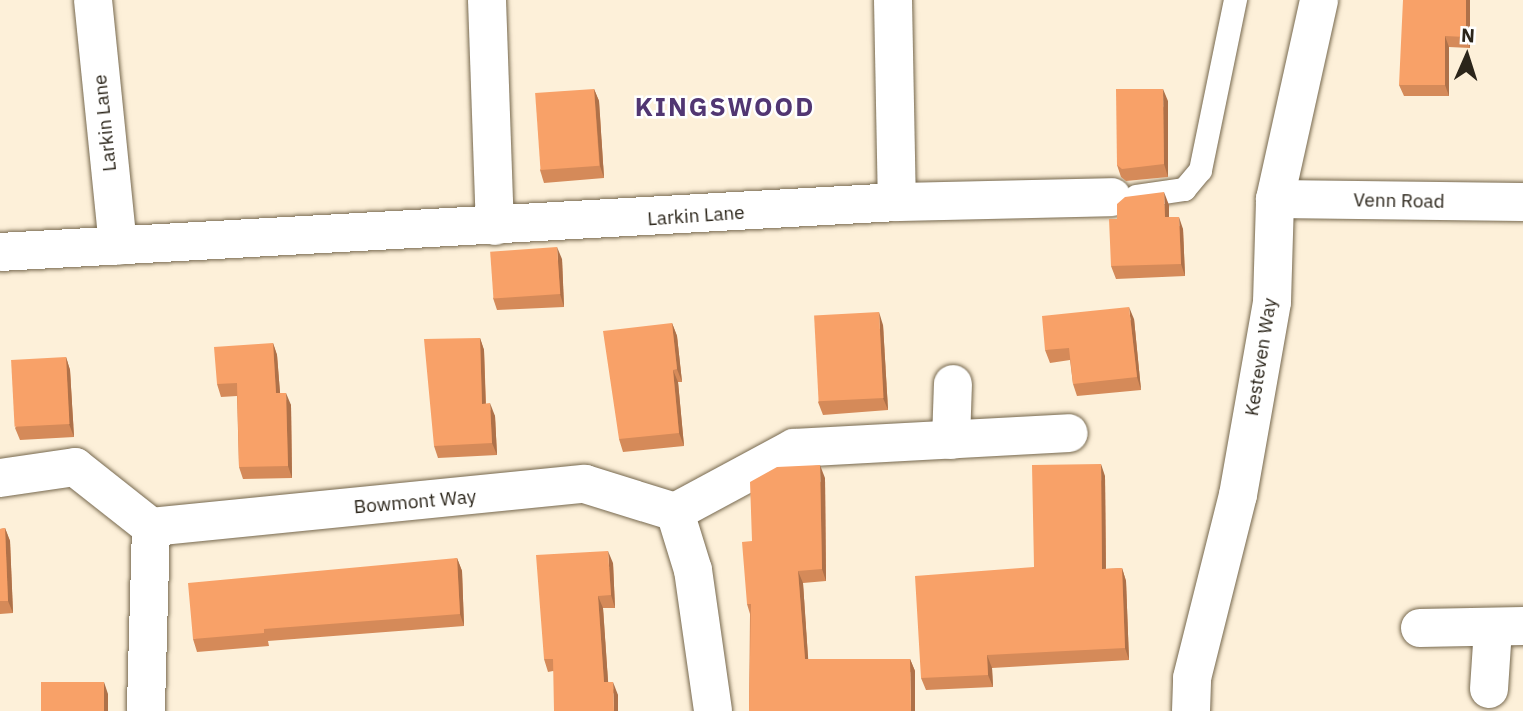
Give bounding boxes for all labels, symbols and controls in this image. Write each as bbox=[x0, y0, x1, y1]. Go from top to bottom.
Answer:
north arrow bbox=[1432, 21, 1502, 91]
text: N bbox=[1461, 23, 1476, 47]
street label: Larkin Lane bbox=[89, 73, 121, 173]
district label: KINGSWOOD bbox=[636, 91, 814, 123]
street label: Venn Road bbox=[1353, 189, 1445, 213]
street label: Larkin Lane bbox=[647, 201, 745, 231]
street label: Kesteven Way bbox=[1240, 296, 1282, 418]
street label: Bowmont Way bbox=[353, 485, 477, 519]

